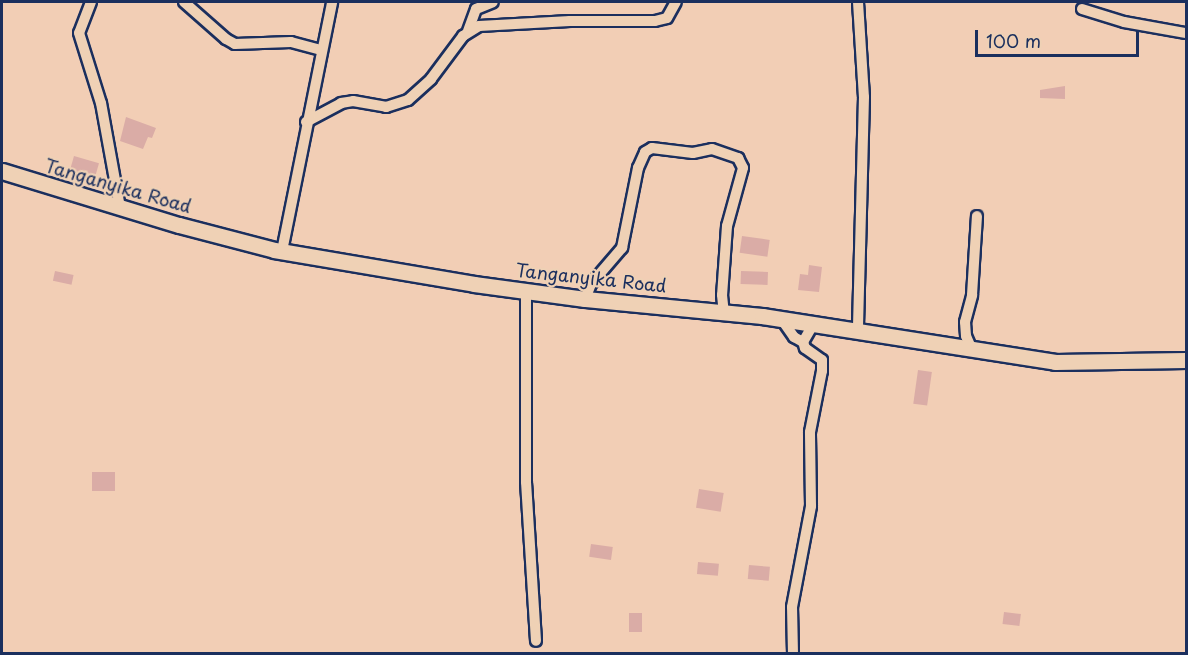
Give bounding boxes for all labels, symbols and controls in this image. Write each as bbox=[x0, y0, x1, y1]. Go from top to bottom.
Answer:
scale bar bbox=[978, 18, 1142, 56]
text: 100 m bbox=[986, 27, 1041, 54]
street label: Tanganyika Road bbox=[43, 155, 193, 217]
street label: Tanganyika Road bbox=[515, 259, 667, 297]

